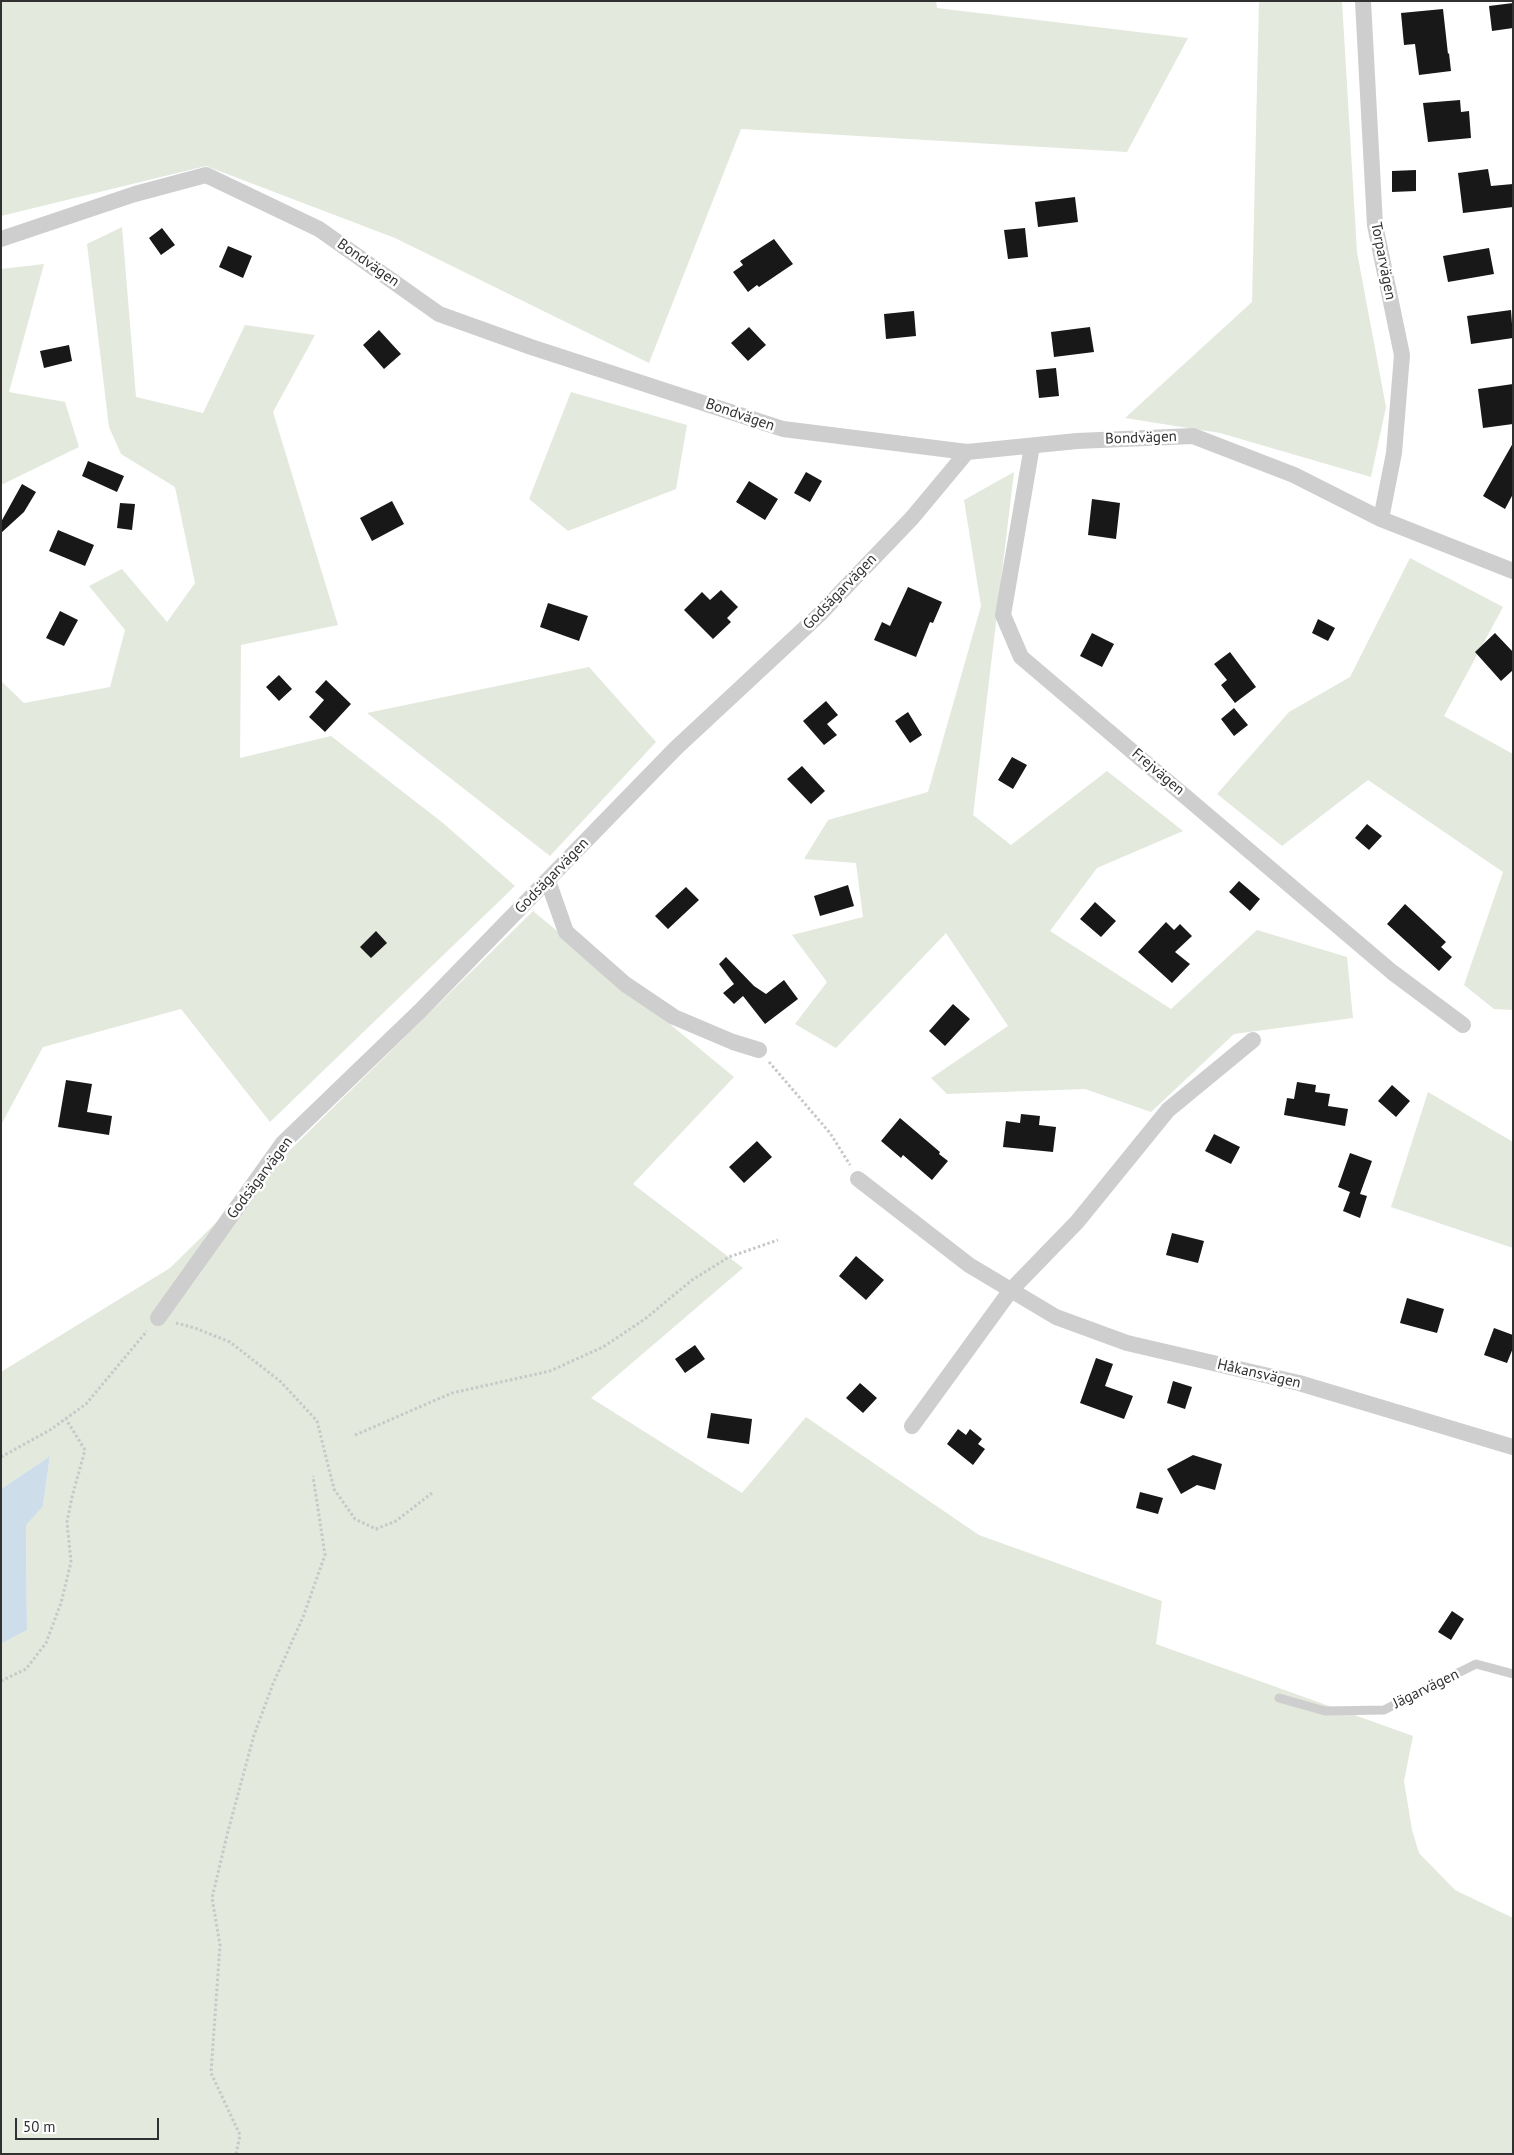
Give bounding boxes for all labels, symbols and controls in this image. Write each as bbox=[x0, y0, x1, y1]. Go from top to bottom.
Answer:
street label: Torparvägen bbox=[1367, 221, 1399, 301]
street label: Bondvägen bbox=[334, 235, 402, 291]
street label: Bondvägen bbox=[703, 395, 777, 435]
street label: Bondvägen bbox=[1105, 428, 1177, 448]
street label: Godsägarvägen bbox=[799, 550, 881, 634]
street label: Frejvägen bbox=[1128, 745, 1188, 799]
street label: Godsägarvägen bbox=[511, 834, 593, 918]
street label: Godsägarvägen bbox=[223, 1133, 297, 1223]
street label: Håkansvägen bbox=[1215, 1356, 1303, 1392]
street label: Jägarvägen bbox=[1390, 1665, 1462, 1713]
scale bar bbox=[18, 2108, 161, 2140]
text: 50 m bbox=[23, 2117, 56, 2136]

